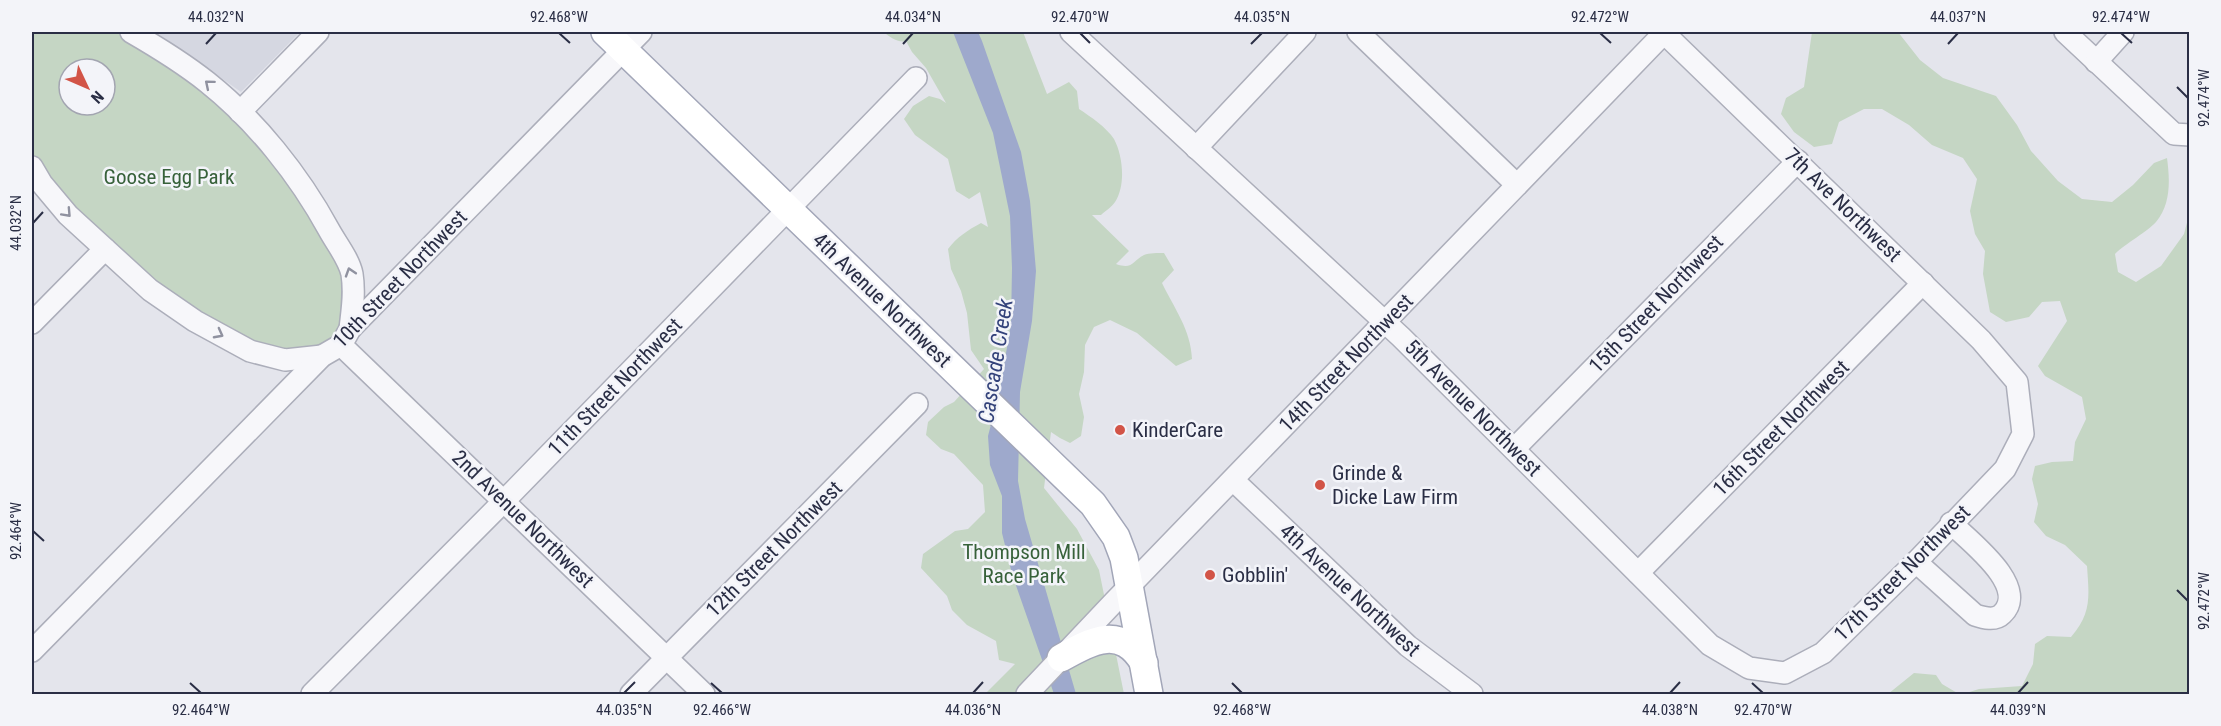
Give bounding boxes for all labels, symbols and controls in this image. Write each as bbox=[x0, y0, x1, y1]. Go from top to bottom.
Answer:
text: 44.032°N bbox=[188, 8, 244, 26]
text: 92.468°W bbox=[530, 8, 589, 26]
text: 44.034°N bbox=[885, 8, 941, 26]
text: 92.470°W bbox=[1051, 8, 1110, 26]
text: 44.035°N bbox=[1234, 8, 1290, 26]
text: 92.472°W bbox=[1571, 8, 1630, 26]
text: 44.037°N bbox=[1930, 8, 1986, 26]
text: 92.474°W bbox=[2092, 8, 2151, 26]
north arrow bbox=[57, 57, 117, 117]
text: 92.474°W bbox=[2195, 68, 2213, 127]
one-way arrow bbox=[205, 80, 216, 91]
text: N bbox=[87, 87, 108, 107]
street label: 7th Ave Northwest bbox=[1780, 143, 1906, 267]
park label: Goose Egg Park bbox=[104, 165, 235, 189]
text: 44.032°N bbox=[7, 195, 25, 251]
street label: 10th Street Northwest bbox=[328, 205, 472, 353]
one-way arrow bbox=[60, 206, 71, 217]
street label: 4th Avenue Northwest bbox=[808, 228, 956, 372]
street label: 15th Street Northwest bbox=[1584, 230, 1728, 378]
one-way arrow bbox=[344, 267, 357, 277]
street label: 14th Street Northwest bbox=[1274, 289, 1418, 437]
water label: Cascade Creek bbox=[973, 297, 1018, 425]
street label: 11th Street Northwest bbox=[543, 313, 687, 461]
one-way arrow bbox=[213, 327, 223, 338]
street label: 5th Avenue Northwest bbox=[1400, 335, 1546, 481]
street label: 16th Street Northwest bbox=[1708, 355, 1854, 501]
place label: KinderCare bbox=[1132, 418, 1223, 442]
marker: KinderCare bbox=[1113, 423, 1127, 437]
street label: 2nd Avenue Northwest bbox=[447, 445, 599, 593]
place label: Grinde & Dicke Law Firm bbox=[1332, 461, 1458, 509]
street label: 12th Street Northwest bbox=[701, 476, 847, 622]
marker: Grinde & Dicke Law Firm bbox=[1313, 478, 1327, 492]
street label: 17th Street Northwest bbox=[1829, 500, 1975, 646]
text: 92.464°W bbox=[7, 501, 25, 560]
street label: 4th Avenue Northwest bbox=[1275, 519, 1425, 661]
park label: Thompson Mill Race Park bbox=[962, 540, 1086, 588]
place label: Gobblin' bbox=[1222, 563, 1288, 587]
marker: Gobblin' bbox=[1203, 568, 1217, 582]
text: 92.472°W bbox=[2195, 571, 2213, 630]
text: 92.464°W bbox=[172, 701, 231, 719]
text: 44.035°N bbox=[596, 701, 652, 719]
text: 92.466°W bbox=[693, 701, 752, 719]
text: 44.036°N bbox=[945, 701, 1001, 719]
text: 92.468°W bbox=[1213, 701, 1272, 719]
text: 44.038°N bbox=[1642, 701, 1698, 719]
text: 92.470°W bbox=[1734, 701, 1793, 719]
text: 44.039°N bbox=[1990, 701, 2046, 719]

